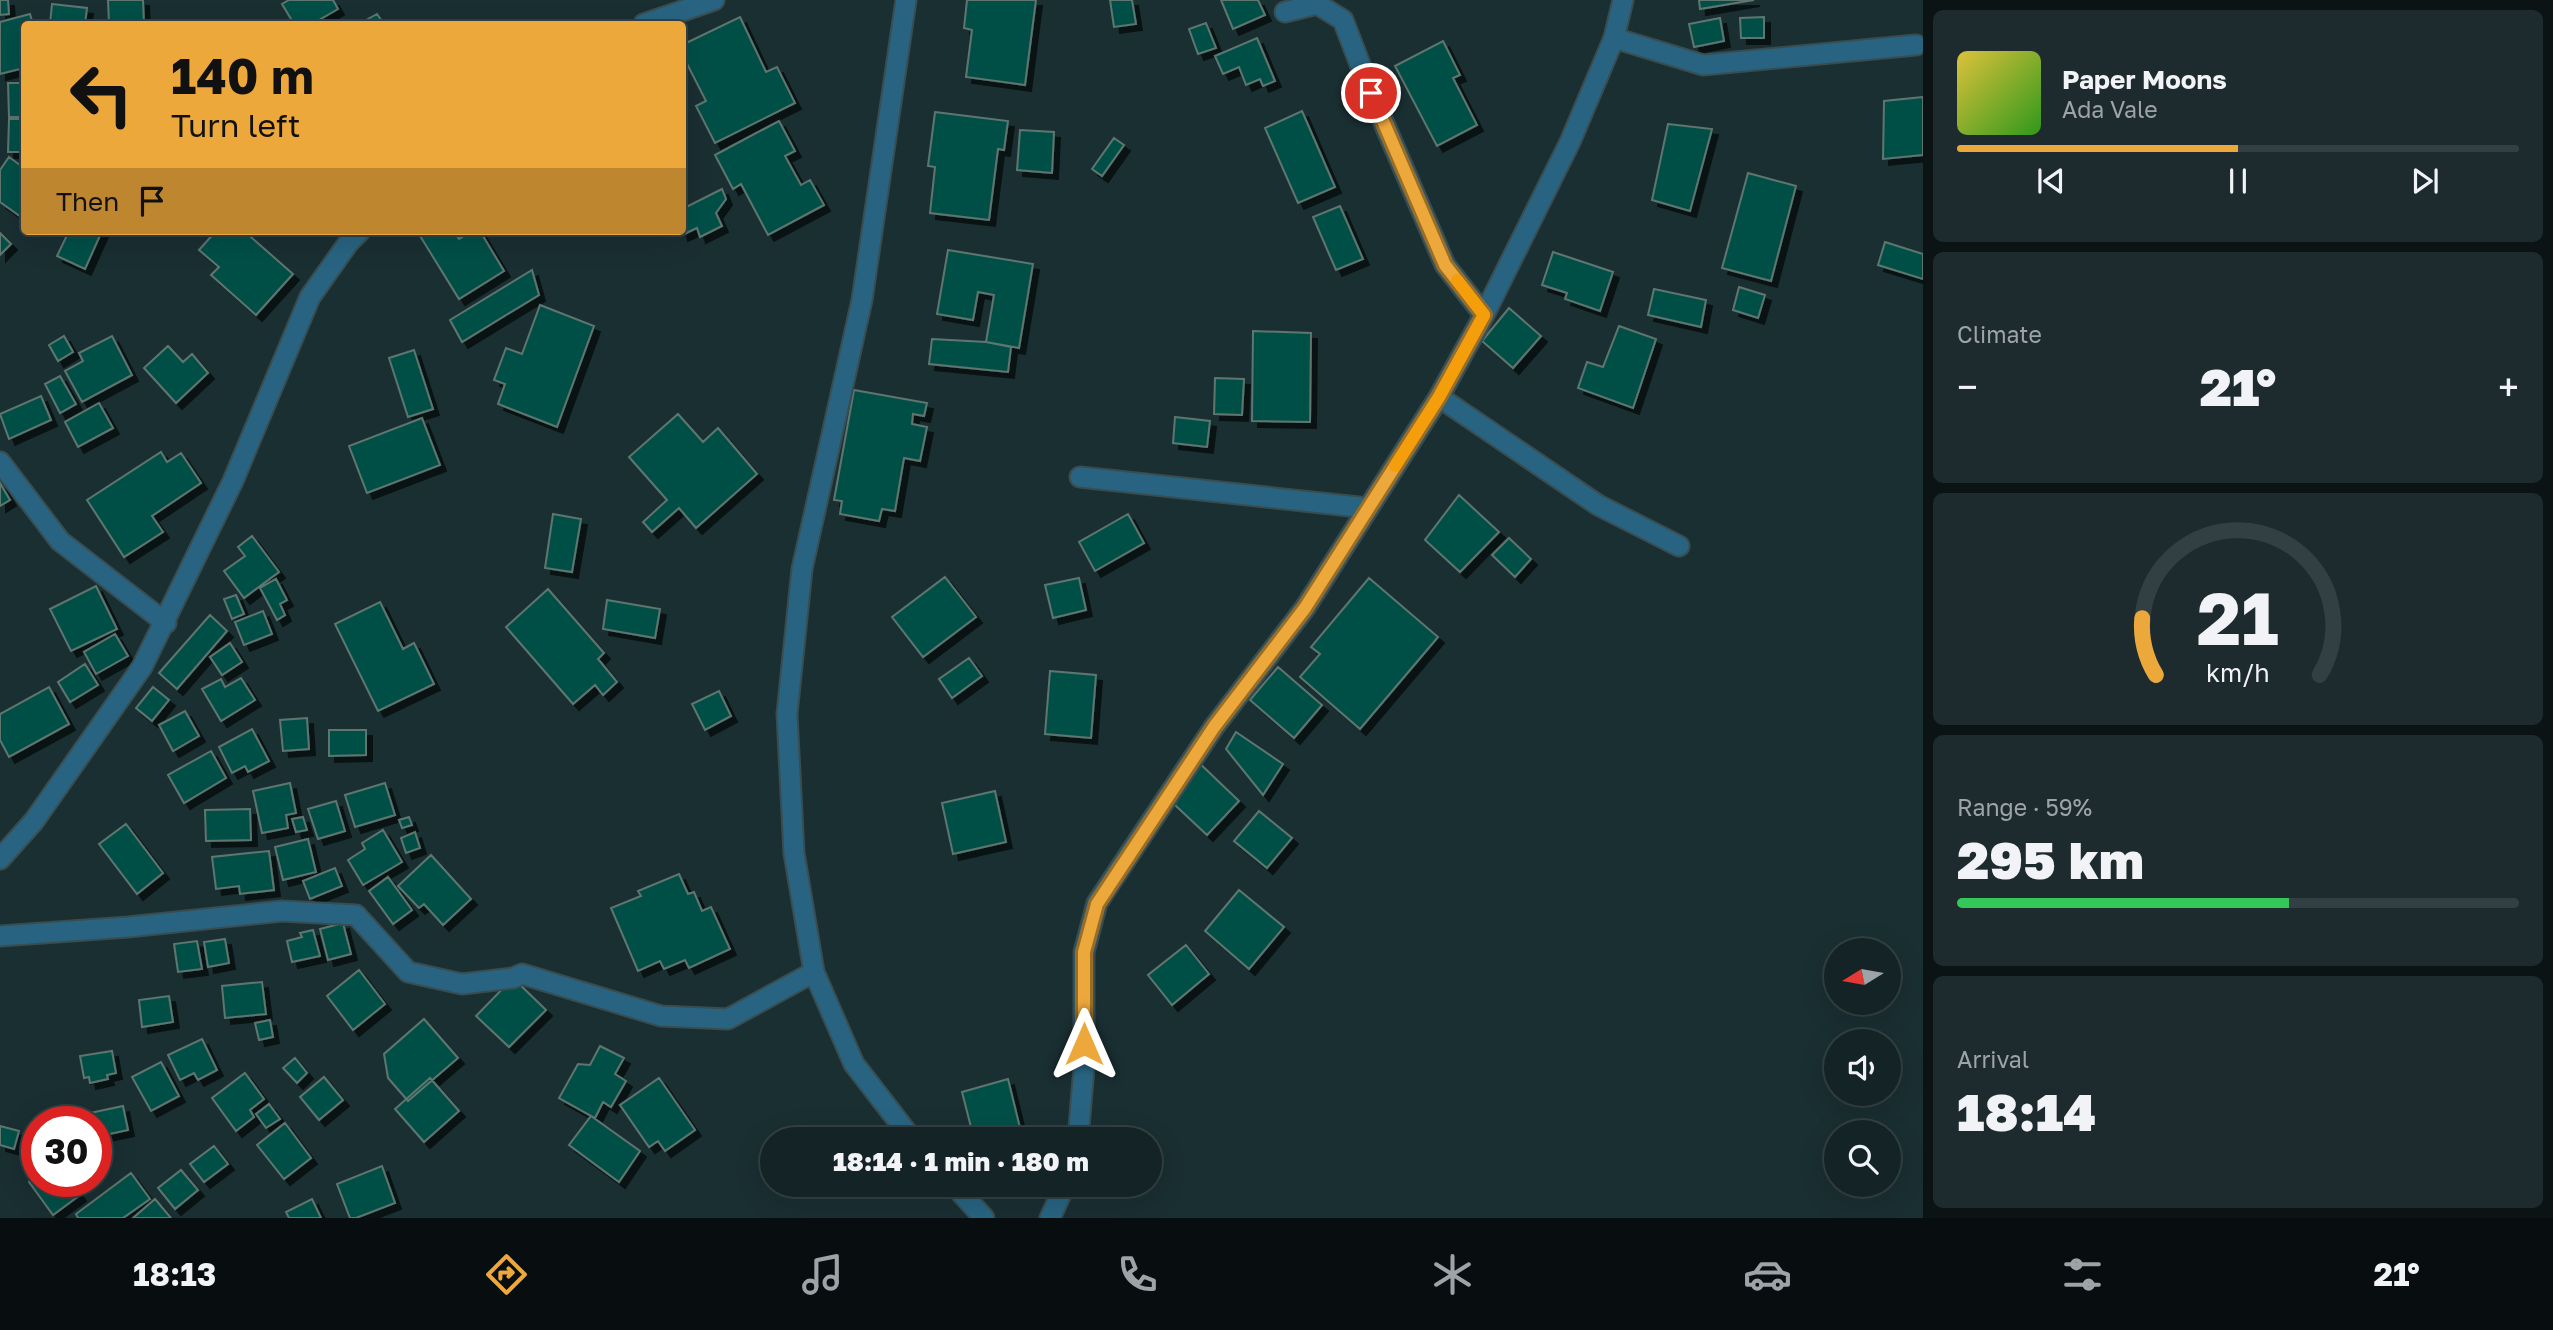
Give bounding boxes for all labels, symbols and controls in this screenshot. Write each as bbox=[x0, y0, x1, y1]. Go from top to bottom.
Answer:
text: 140 m bbox=[171, 46, 314, 105]
icon: left bbox=[56, 49, 147, 140]
pin bbox=[1341, 63, 1401, 123]
text: Paper Moons bbox=[2062, 64, 2227, 95]
icon: arrive bbox=[1352, 74, 1390, 112]
text: Ada Vale bbox=[2062, 95, 2158, 123]
text: Turn left bbox=[171, 106, 300, 144]
icon: previous bbox=[2032, 162, 2070, 200]
icon: pause bbox=[2219, 162, 2257, 200]
icon: next bbox=[2406, 162, 2444, 200]
icon: arrive bbox=[133, 182, 171, 220]
text: Then bbox=[56, 186, 119, 217]
text: Climate bbox=[1957, 320, 2042, 348]
text: 21° bbox=[2200, 355, 2276, 417]
text: − bbox=[1957, 364, 1978, 409]
text: + bbox=[2498, 364, 2519, 409]
text: 21 bbox=[2197, 574, 2279, 661]
text: km/h bbox=[2206, 657, 2270, 688]
text: Range · 59% bbox=[1957, 793, 2092, 821]
text: 295 km bbox=[1957, 828, 2144, 890]
north arrow bbox=[1824, 938, 1900, 1015]
map controls bbox=[1824, 938, 1901, 1197]
position arrow bbox=[1047, 1007, 1121, 1081]
button: sound bbox=[1824, 1029, 1901, 1106]
text: Arrival bbox=[1957, 1045, 2029, 1073]
text: 18:14 bbox=[1957, 1080, 2096, 1142]
speed limit sign: 30 bbox=[21, 1106, 112, 1197]
button: search bbox=[1824, 1120, 1901, 1197]
text: 18:14 · 1 min · 180 m bbox=[833, 1146, 1089, 1177]
icon: directions bbox=[482, 1250, 531, 1299]
icon: music bbox=[798, 1250, 847, 1299]
icon: phone bbox=[1113, 1250, 1162, 1299]
icon: climate bbox=[1428, 1250, 1477, 1299]
icon: car bbox=[1743, 1250, 1792, 1299]
icon: filters bbox=[2058, 1250, 2107, 1299]
text: 18:13 bbox=[133, 1255, 216, 1293]
text: 21° bbox=[2373, 1255, 2420, 1293]

